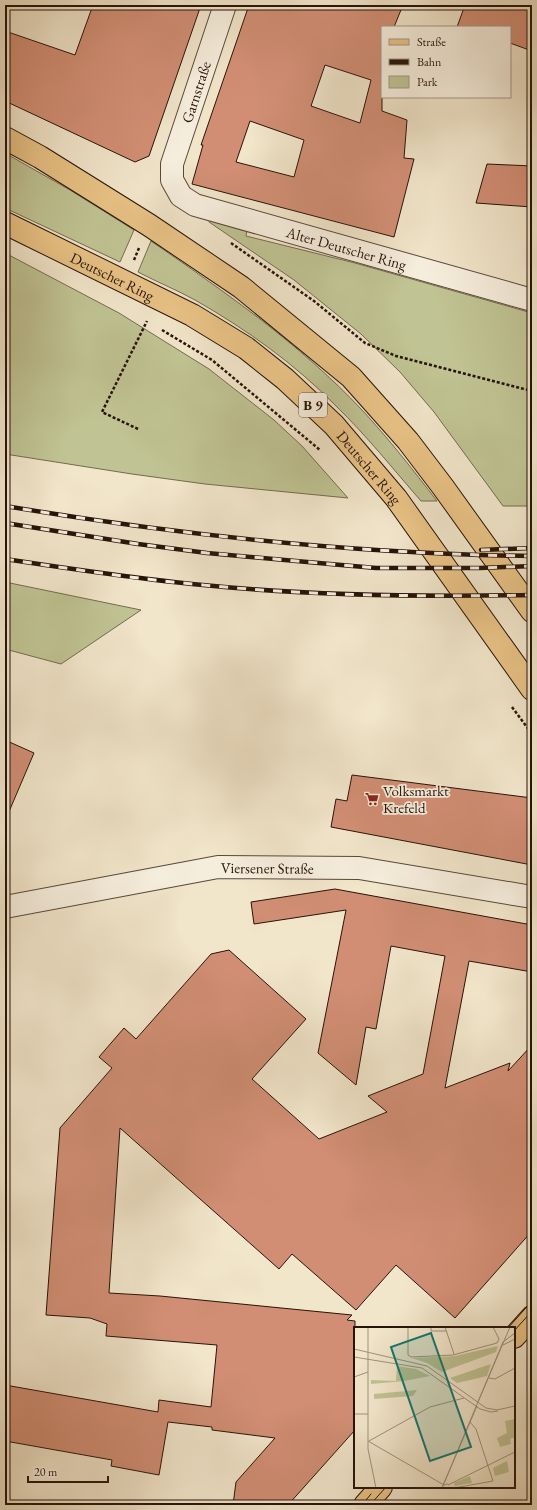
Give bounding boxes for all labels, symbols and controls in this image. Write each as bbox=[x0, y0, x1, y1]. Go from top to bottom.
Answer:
legend bbox=[381, 26, 511, 98]
text: Straße bbox=[417, 34, 446, 50]
text: Bahn bbox=[417, 54, 442, 70]
street label: Garnstraße bbox=[177, 59, 215, 125]
text: Park bbox=[417, 74, 438, 90]
street label: Alter Deutscher Ring bbox=[283, 221, 409, 274]
street label: Deutscher Ring bbox=[68, 247, 158, 305]
road number: B 9 bbox=[299, 393, 327, 417]
street label: Deutscher Ring bbox=[333, 426, 407, 508]
place label: Volksmarkt Krefeld bbox=[383, 781, 449, 817]
supermarket icon: Volksmarkt Krefeld bbox=[364, 791, 380, 807]
street label: Viersener Straße bbox=[221, 858, 314, 877]
inset map bbox=[354, 1327, 515, 1488]
scale bar bbox=[28, 1458, 108, 1484]
text: 20 m bbox=[34, 1464, 58, 1480]

